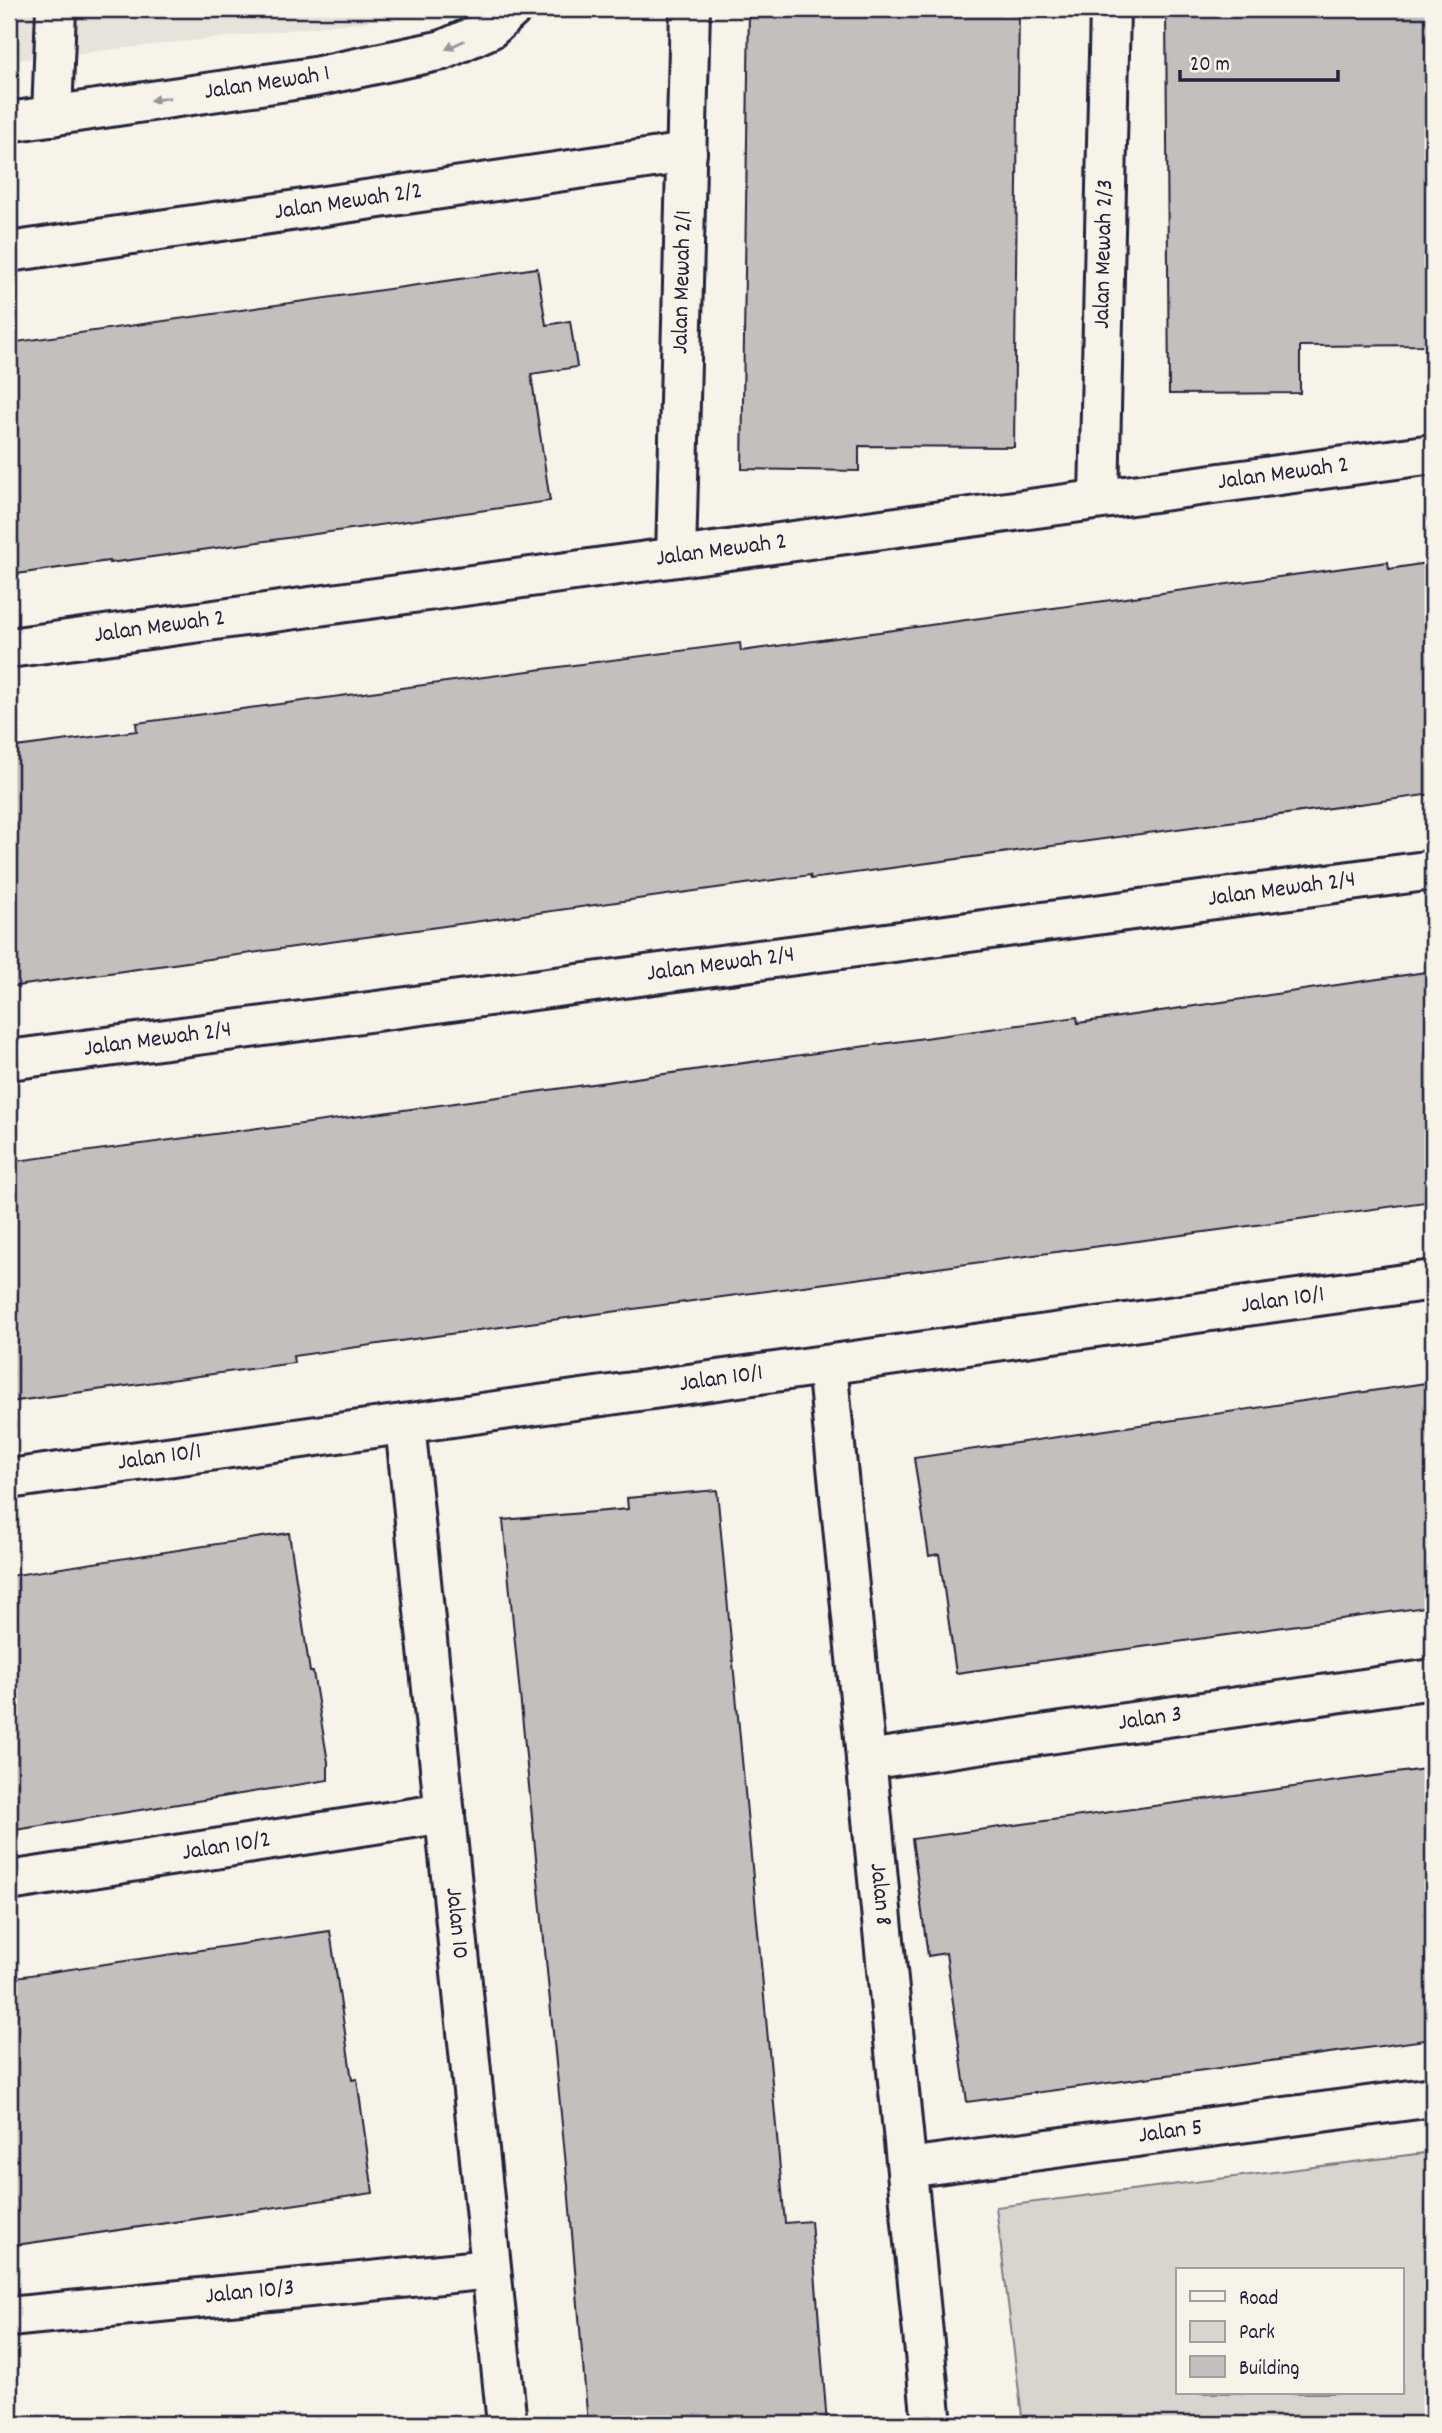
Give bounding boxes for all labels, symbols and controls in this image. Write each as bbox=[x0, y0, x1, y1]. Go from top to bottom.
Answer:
scale bar bbox=[1180, 38, 1337, 82]
one-way arrow bbox=[445, 39, 465, 51]
text: 20 m bbox=[1190, 51, 1230, 81]
street label: Jalan Mewah 1 bbox=[202, 57, 333, 110]
one-way arrow bbox=[149, 94, 171, 105]
street label: Jalan Mewah 2/2 bbox=[272, 175, 425, 230]
street label: Jalan Mewah 2/3 bbox=[1086, 179, 1123, 329]
street label: Jalan Mewah 2/1 bbox=[664, 210, 702, 355]
street label: Jalan Mewah 2 bbox=[1216, 449, 1351, 500]
street label: Jalan Mewah 2 bbox=[654, 525, 789, 577]
street label: Jalan Mewah 2 bbox=[92, 602, 227, 653]
street label: Jalan Mewah 2/4 bbox=[1206, 863, 1358, 917]
street label: Jalan Mewah 2/4 bbox=[645, 938, 797, 992]
street label: Jalan Mewah 2/4 bbox=[82, 1013, 234, 1067]
street label: Jalan 10/1 bbox=[1239, 1278, 1327, 1324]
street label: Jalan 10/1 bbox=[677, 1357, 765, 1402]
street label: Jalan 10/1 bbox=[116, 1435, 204, 1481]
street label: Jalan 3 bbox=[1116, 1698, 1184, 1741]
street label: Jalan 10/2 bbox=[180, 1823, 273, 1871]
street label: Jalan 8 bbox=[859, 1861, 900, 1928]
street label: Jalan 10 bbox=[435, 1886, 477, 1961]
street label: Jalan 5 bbox=[1136, 2111, 1205, 2154]
legend bbox=[1176, 2268, 1404, 2394]
street label: Jalan 10/3 bbox=[204, 2272, 296, 2314]
text: Road bbox=[1239, 2285, 1278, 2315]
text: Park bbox=[1239, 2319, 1275, 2349]
text: Building bbox=[1239, 2355, 1299, 2385]

